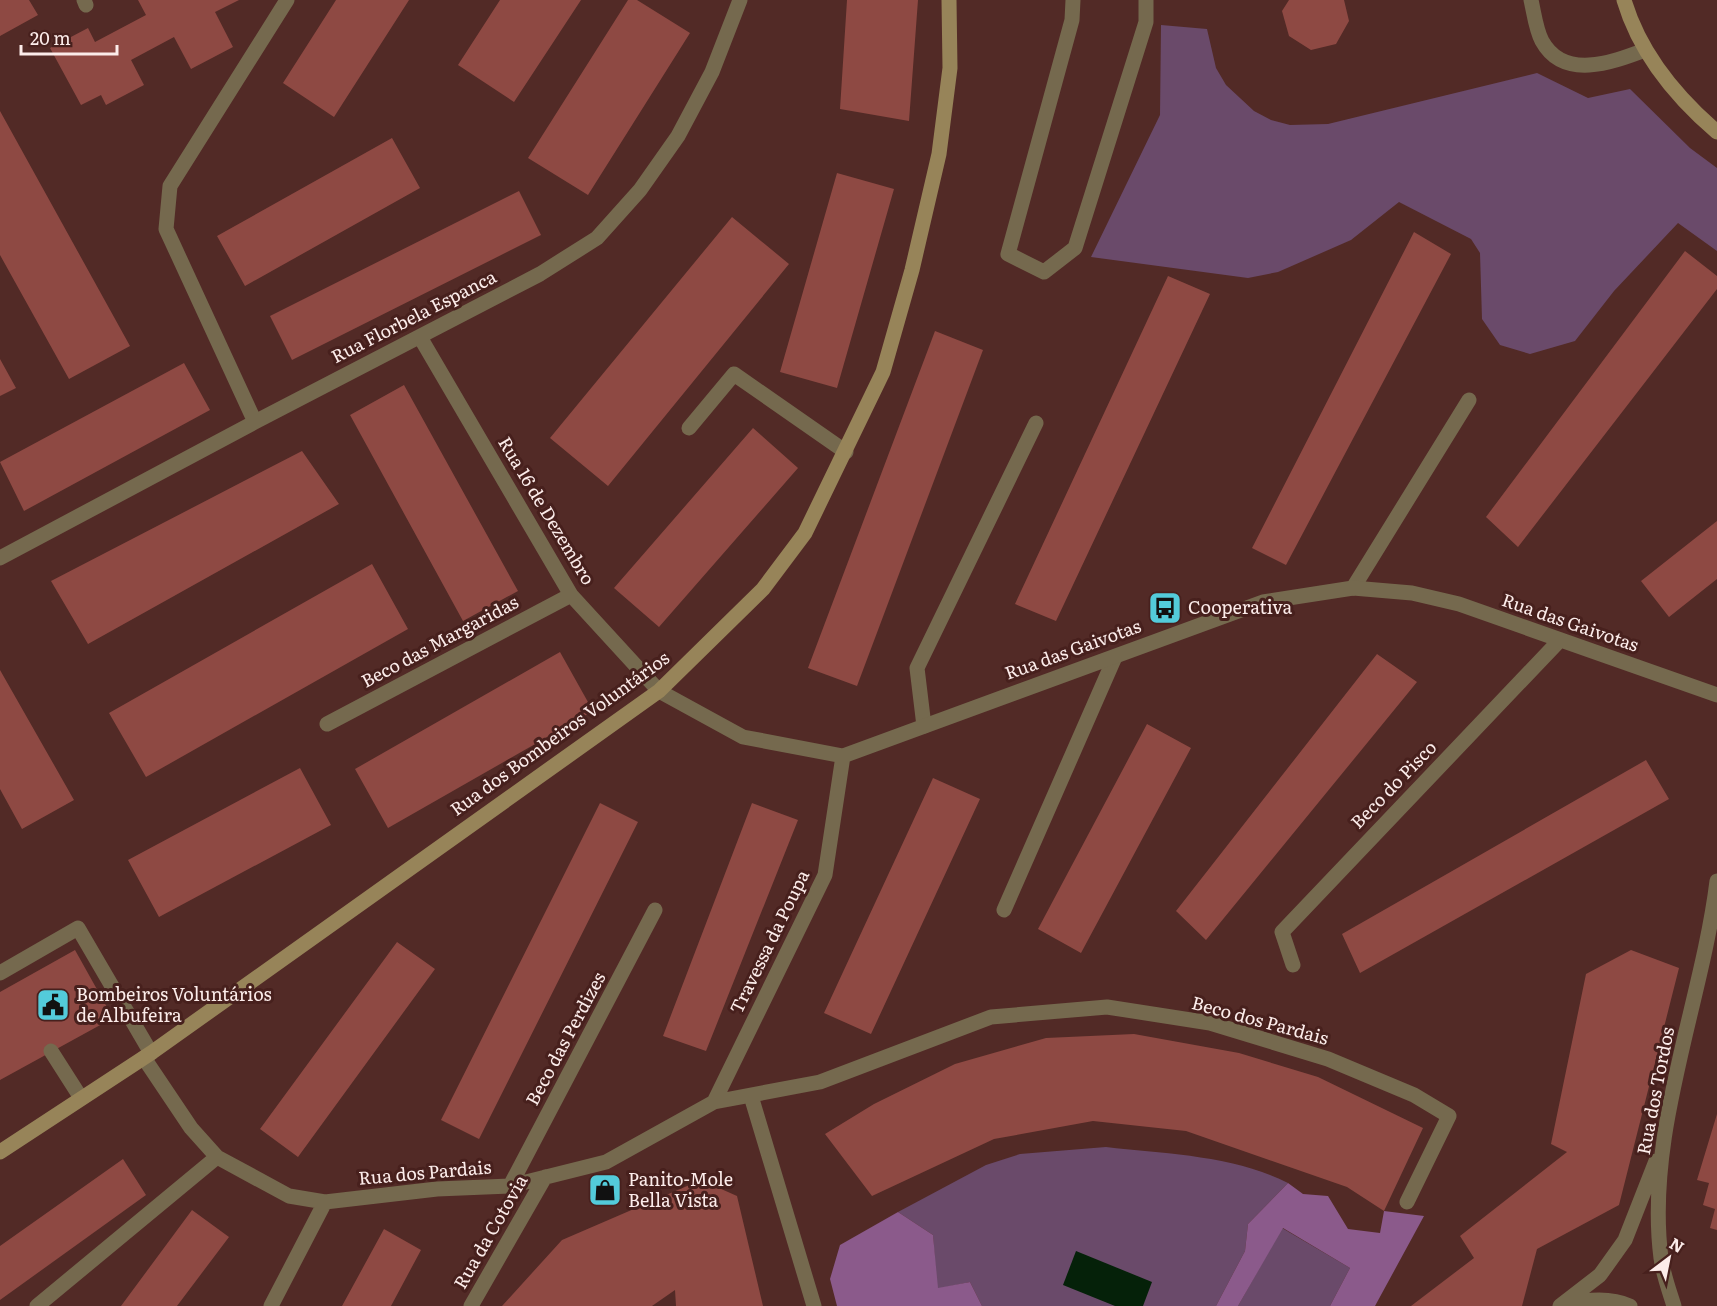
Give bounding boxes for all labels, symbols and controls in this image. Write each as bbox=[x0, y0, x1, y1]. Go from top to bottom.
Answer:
scale bar bbox=[21, 18, 117, 56]
text: 20 m bbox=[30, 24, 71, 51]
street label: Rua Florbela Espanca bbox=[326, 262, 501, 369]
street label: Rua 16 de Dezembro bbox=[492, 431, 602, 590]
street label: Rua das Gaivotas bbox=[1498, 586, 1643, 658]
street label: Beco das Margaridas bbox=[356, 588, 523, 694]
bus stop icon: Cooperativa bbox=[1147, 590, 1183, 626]
place label: Cooperativa bbox=[1188, 593, 1293, 620]
street label: Rua das Gaivotas bbox=[1001, 611, 1144, 686]
street label: Rua dos Bombeiros Voluntários bbox=[444, 644, 674, 822]
street label: Beco do Pisco bbox=[1344, 734, 1442, 834]
street label: Travessa da Poupa bbox=[722, 865, 815, 1018]
street label: Beco das Perdizes bbox=[518, 967, 611, 1110]
place label: Bombeiros Voluntários de Albufeira bbox=[76, 980, 272, 1028]
public building icon: Bombeiros Voluntários de Albufeira bbox=[35, 987, 71, 1023]
street label: Beco dos Pardais bbox=[1189, 988, 1332, 1051]
street label: Rua dos Tordos bbox=[1629, 1024, 1680, 1157]
street label: Rua dos Pardais bbox=[357, 1152, 492, 1191]
place label: Panito-Mole Bella Vista bbox=[628, 1165, 733, 1213]
street label: Rua da Cotovia bbox=[446, 1169, 534, 1293]
shop icon: Panito-Mole Bella Vista bbox=[587, 1172, 623, 1208]
north arrow bbox=[1639, 1228, 1699, 1288]
text: N bbox=[1665, 1231, 1690, 1258]

